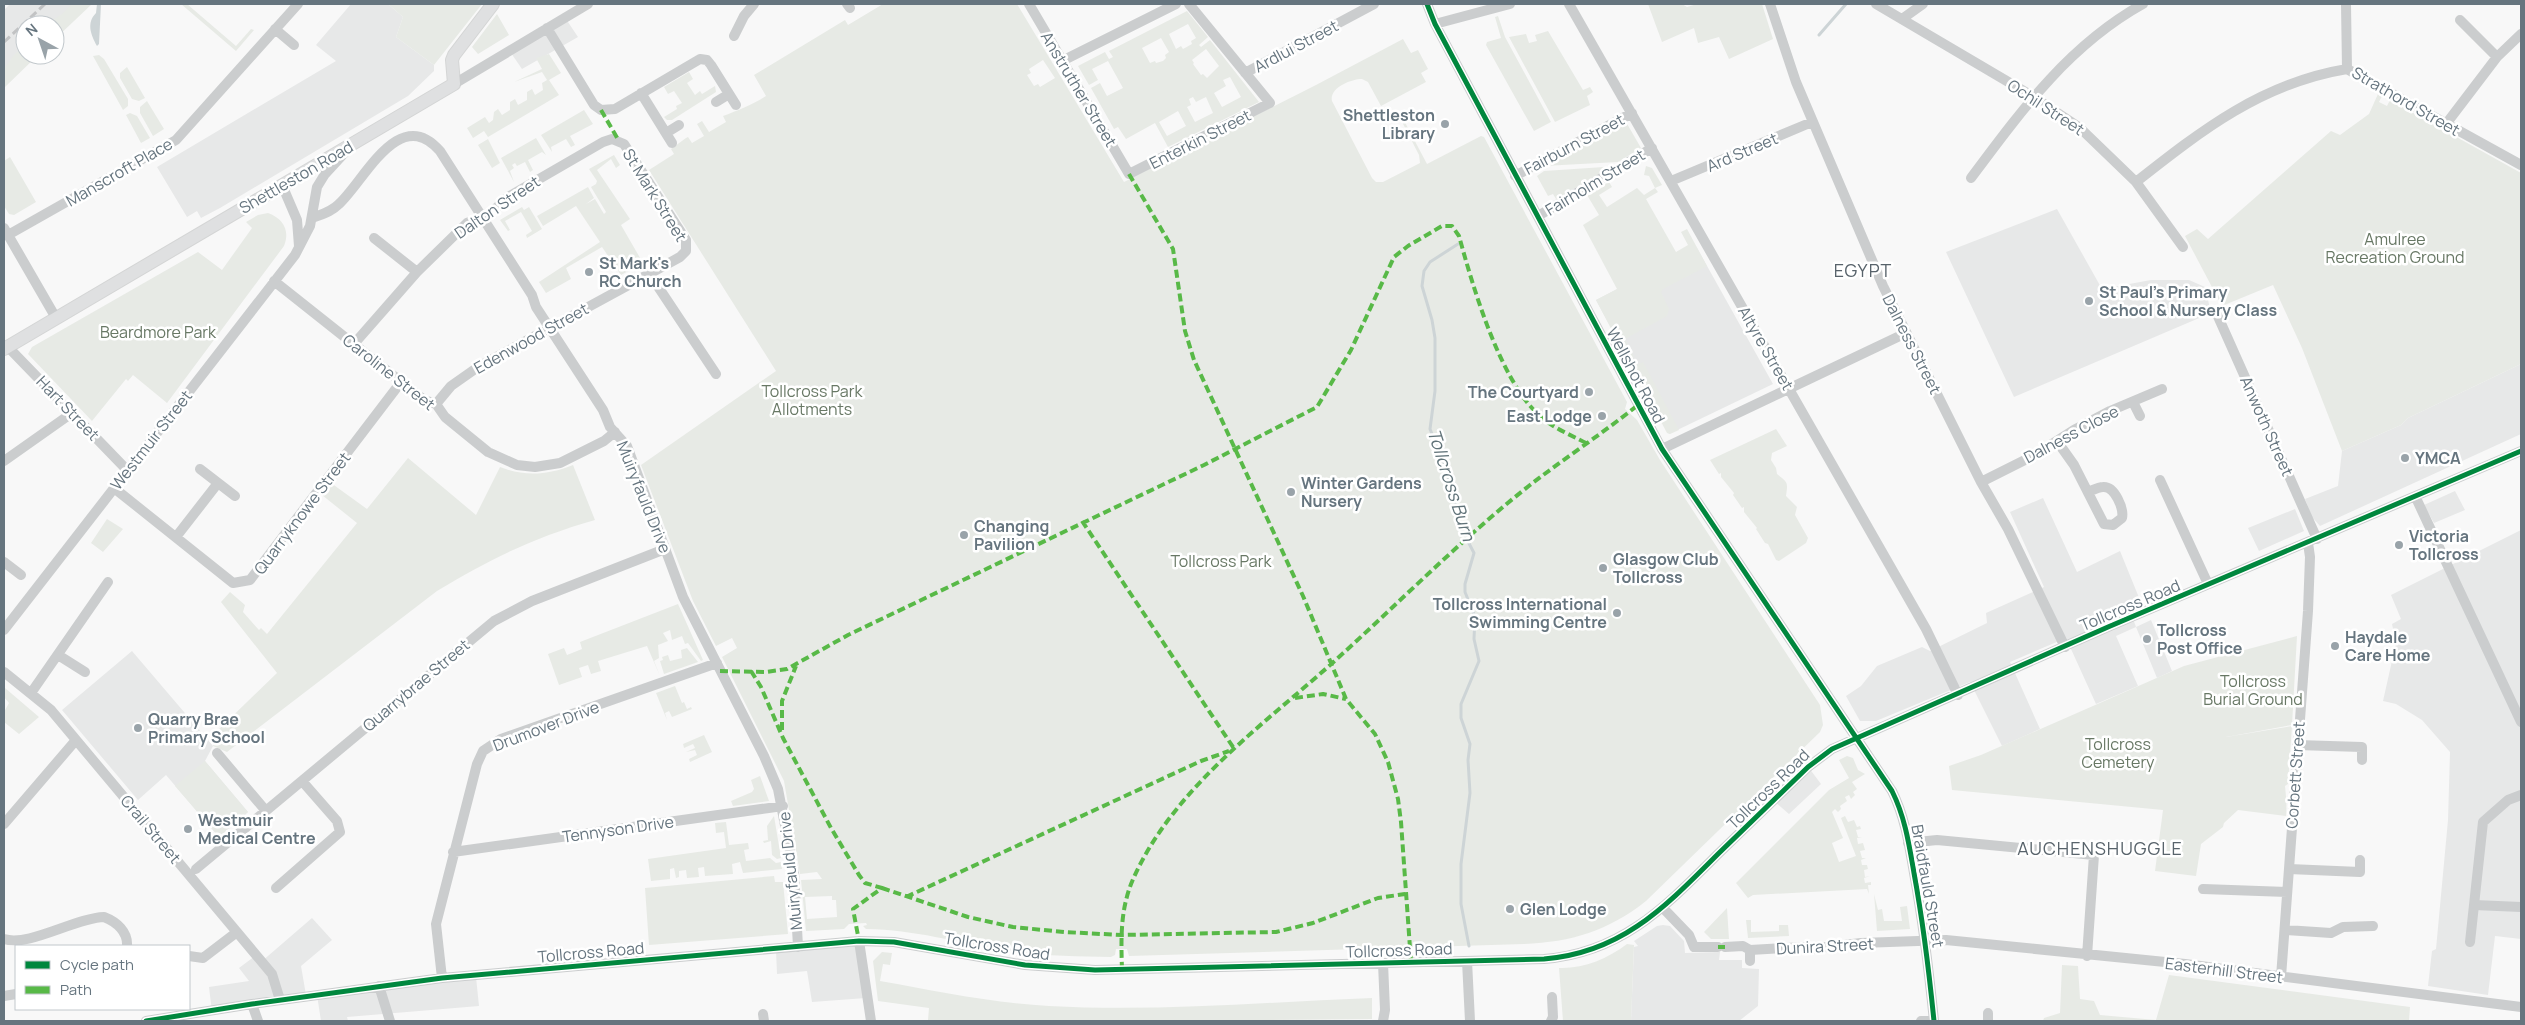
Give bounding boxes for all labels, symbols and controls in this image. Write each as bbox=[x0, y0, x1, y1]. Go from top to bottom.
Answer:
north arrow bbox=[15, 15, 65, 65]
street label: Ardlui Street bbox=[1250, 15, 1342, 77]
text: N bbox=[21, 19, 41, 40]
street label: Anstruther Street bbox=[1036, 27, 1122, 151]
street label: Strathord Street bbox=[2348, 61, 2464, 141]
street label: Ochil Street bbox=[2003, 74, 2089, 140]
street label: Enterkin Street bbox=[1145, 104, 1255, 174]
place label: Shettleston Library bbox=[1343, 104, 1435, 144]
street label: Fairburn Street bbox=[1520, 108, 1628, 180]
marker: Shettleston Library bbox=[1439, 118, 1451, 130]
street label: Ard Street bbox=[1703, 127, 1781, 177]
street label: Manscroft Place bbox=[62, 133, 176, 211]
street label: Shettleston Road bbox=[235, 135, 357, 219]
street label: St Mark Street bbox=[618, 144, 692, 246]
street label: Fairholm Street bbox=[1541, 144, 1649, 220]
street label: Dalton Street bbox=[450, 170, 544, 244]
park label: Amulree Recreation Ground bbox=[2325, 228, 2465, 268]
place label: St Mark's RC Church bbox=[599, 252, 681, 292]
district label: EGYPT bbox=[1834, 258, 1892, 282]
marker: St Mark's RC Church bbox=[583, 266, 595, 278]
place label: St Paul's Primary School & Nursery Class bbox=[2099, 281, 2277, 321]
street label: Dalness Street bbox=[1877, 290, 1947, 398]
marker: St Paul's Primary School & Nursery Class bbox=[2083, 295, 2095, 307]
street label: Edenwood Street bbox=[470, 297, 592, 379]
street label: Altyre Street bbox=[1733, 302, 1799, 394]
park label: Beardmore Park bbox=[100, 321, 217, 343]
street label: Wellshot Road bbox=[1601, 323, 1671, 427]
street label: Caroline Street bbox=[338, 329, 440, 415]
street label: Hart Street bbox=[32, 371, 104, 445]
street label: Anwoth Street bbox=[2235, 373, 2299, 479]
park label: Tollcross Park Allotments bbox=[762, 380, 864, 420]
place label: The Courtyard bbox=[1468, 381, 1579, 403]
street label: Westmuir Street bbox=[105, 386, 197, 494]
marker: The Courtyard bbox=[1583, 386, 1595, 398]
street label: Dalness Close bbox=[2020, 400, 2122, 468]
place label: East Lodge bbox=[1507, 405, 1592, 427]
marker: East Lodge bbox=[1596, 410, 1608, 422]
water label: Tollcross Burn bbox=[1423, 426, 1482, 545]
street label: Muiryfauld Drive bbox=[611, 438, 677, 556]
street label: Quarryknowe Street bbox=[249, 447, 355, 579]
place label: YMCA bbox=[2415, 447, 2461, 469]
marker: YMCA bbox=[2399, 452, 2411, 464]
place label: Winter Gardens Nursery bbox=[1301, 472, 1422, 512]
marker: Winter Gardens Nursery bbox=[1285, 486, 1297, 498]
place label: Changing Pavilion bbox=[974, 515, 1049, 555]
place label: Victoria Tollcross bbox=[2409, 525, 2479, 565]
marker: Changing Pavilion bbox=[958, 529, 970, 541]
marker: Victoria Tollcross bbox=[2393, 539, 2405, 551]
place label: Glasgow Club Tollcross bbox=[1613, 548, 1719, 588]
park label: Tollcross Park bbox=[1171, 550, 1273, 572]
marker: Glasgow Club Tollcross bbox=[1597, 562, 1609, 574]
street label: Tollcross Road bbox=[2076, 574, 2184, 636]
place label: Tollcross International Swimming Centre bbox=[1433, 593, 1607, 633]
marker: Tollcross International Swimming Centre bbox=[1611, 607, 1623, 619]
place label: Tollcross Post Office bbox=[2157, 619, 2243, 659]
place label: Haydale Care Home bbox=[2345, 626, 2431, 666]
marker: Tollcross Post Office bbox=[2141, 633, 2153, 645]
street label: Quarrybrae Street bbox=[358, 634, 474, 736]
marker: Haydale Care Home bbox=[2329, 640, 2341, 652]
park label: Tollcross Burial Ground bbox=[2203, 670, 2303, 710]
street label: Drumover Drive bbox=[490, 696, 602, 756]
place label: Quarry Brae Primary School bbox=[148, 708, 265, 748]
street label: Corbett Street bbox=[2280, 721, 2310, 829]
marker: Quarry Brae Primary School bbox=[132, 722, 144, 734]
park label: Tollcross Cemetery bbox=[2082, 733, 2155, 773]
street label: Tollcross Road bbox=[1722, 744, 1814, 834]
street label: Crail Street bbox=[116, 790, 186, 868]
place label: Westmuir Medical Centre bbox=[198, 809, 316, 849]
street label: Tennyson Drive bbox=[561, 810, 675, 848]
street label: Muiryfauld Drive bbox=[773, 811, 807, 931]
marker: Westmuir Medical Centre bbox=[182, 823, 194, 835]
street label: Braidfauld Street bbox=[1906, 823, 1950, 949]
district label: AUCHENSHUGGLE bbox=[2017, 836, 2183, 860]
place label: Glen Lodge bbox=[1520, 898, 1607, 920]
marker: Glen Lodge bbox=[1504, 903, 1516, 915]
street label: Tollcross Road bbox=[942, 927, 1052, 965]
street label: Dunira Street bbox=[1775, 932, 1875, 960]
street label: Tollcross Road bbox=[537, 936, 645, 968]
street label: Tollcross Road bbox=[1345, 937, 1453, 963]
legend bbox=[15, 945, 190, 1010]
street label: Easterhill Street bbox=[2164, 952, 2284, 988]
text: Cycle path bbox=[60, 954, 134, 975]
text: Path bbox=[60, 979, 92, 1000]

